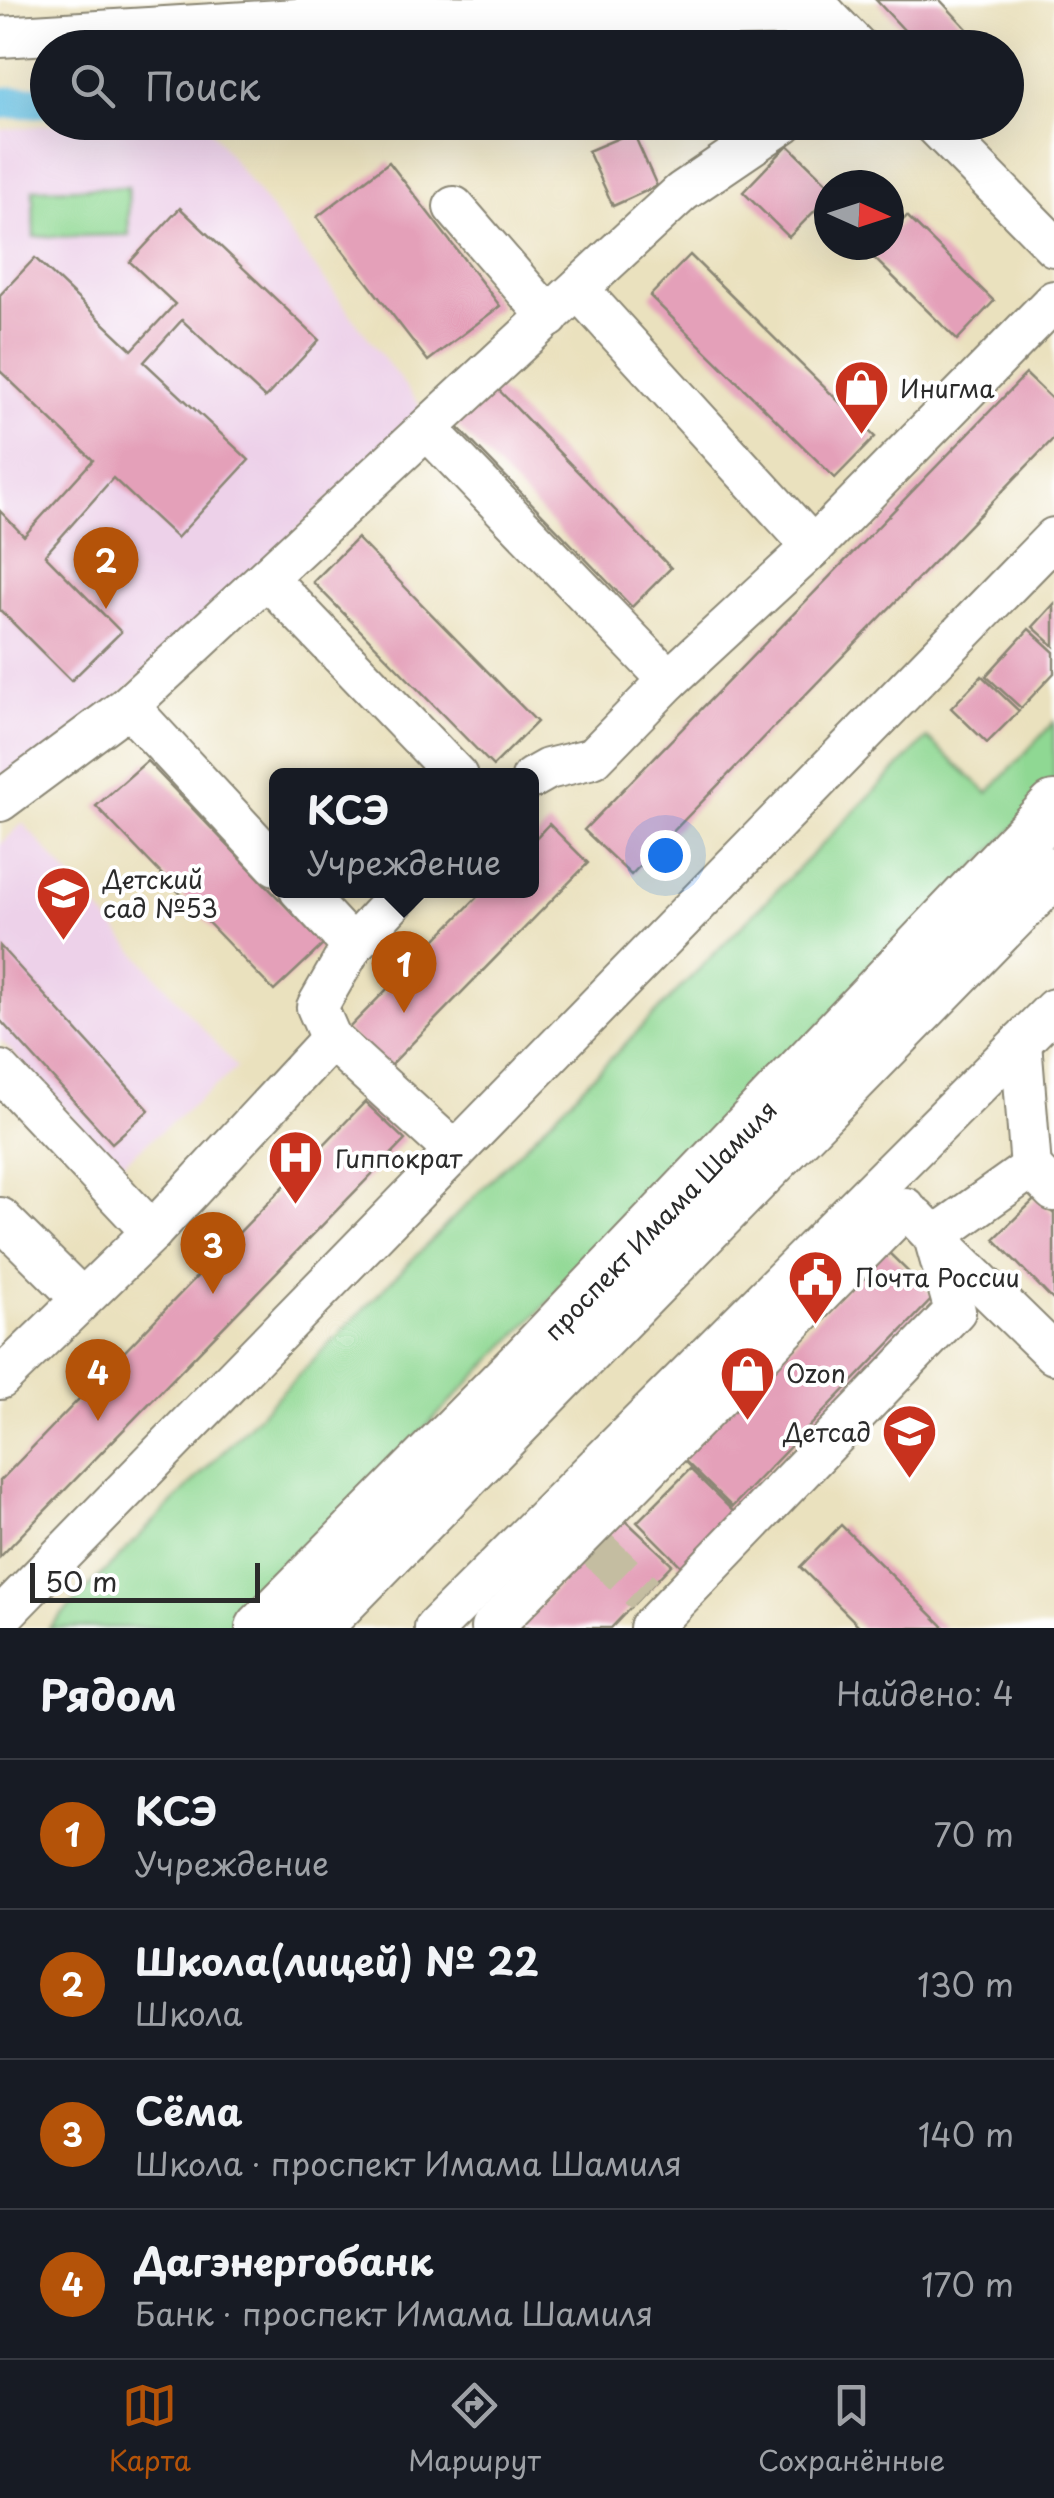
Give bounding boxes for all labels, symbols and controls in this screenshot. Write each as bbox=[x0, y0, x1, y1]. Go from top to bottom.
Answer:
search box bbox=[30, 30, 1024, 140]
text: Поиск bbox=[145, 57, 260, 114]
icon: search bbox=[65, 58, 120, 113]
north arrow bbox=[814, 170, 904, 260]
shop icon: Инигма bbox=[831, 358, 891, 437]
place label: Инигма bbox=[900, 369, 995, 407]
pin: 2 bbox=[74, 526, 138, 609]
popup bbox=[269, 768, 539, 898]
text: КСЭ bbox=[307, 781, 389, 838]
your location bbox=[640, 830, 691, 881]
text: Учреждение bbox=[307, 838, 501, 886]
place label: Детский сад №53 bbox=[102, 860, 218, 927]
school or university icon: Детский сад №53 bbox=[34, 863, 94, 942]
pin: 1 bbox=[372, 930, 436, 1013]
street label: проспект Имама Шамиля bbox=[535, 1091, 785, 1349]
hospital icon: Гиппократ bbox=[266, 1128, 326, 1207]
place label: Гиппократ bbox=[335, 1139, 464, 1177]
pin: 3 bbox=[180, 1212, 246, 1294]
public building icon: Почта России bbox=[786, 1247, 846, 1326]
place label: Почта России bbox=[855, 1258, 1020, 1296]
pin: 4 bbox=[66, 1338, 130, 1421]
shop icon: Ozon bbox=[717, 1343, 777, 1422]
place label: Ozon bbox=[786, 1354, 846, 1392]
school or university icon: Детсад bbox=[880, 1402, 940, 1481]
place label: Детсад bbox=[782, 1413, 871, 1451]
scale bar bbox=[30, 1558, 260, 1602]
text: 50 m bbox=[45, 1559, 118, 1602]
text: Рядом bbox=[40, 1662, 177, 1725]
text: Найдено: 4 bbox=[836, 1669, 1014, 1717]
text: КСЭ bbox=[135, 1782, 217, 1839]
text: 1 bbox=[65, 1810, 80, 1858]
text: 70 m bbox=[934, 1810, 1014, 1858]
text: Учреждение bbox=[135, 1839, 329, 1887]
text: Школа(лицей) № 22 bbox=[135, 1932, 539, 1989]
text: 2 bbox=[61, 1960, 84, 2008]
text: 130 m bbox=[917, 1960, 1014, 2008]
text: Школа bbox=[135, 1989, 242, 2037]
text: Сёма bbox=[135, 2082, 243, 2139]
text: 3 bbox=[62, 2110, 83, 2158]
text: 140 m bbox=[918, 2110, 1014, 2158]
text: Школа · проспект Имама Шамиля bbox=[135, 2139, 682, 2187]
text: Дагэнергобанк bbox=[135, 2232, 433, 2289]
text: 4 bbox=[62, 2260, 83, 2308]
text: 170 m bbox=[921, 2260, 1014, 2308]
text: Банк · проспект Имама Шамиля bbox=[135, 2289, 653, 2337]
tab: Карта bbox=[109, 2378, 191, 2481]
tab: Маршрут bbox=[408, 2378, 541, 2481]
tab: Сохранённые bbox=[758, 2378, 945, 2481]

